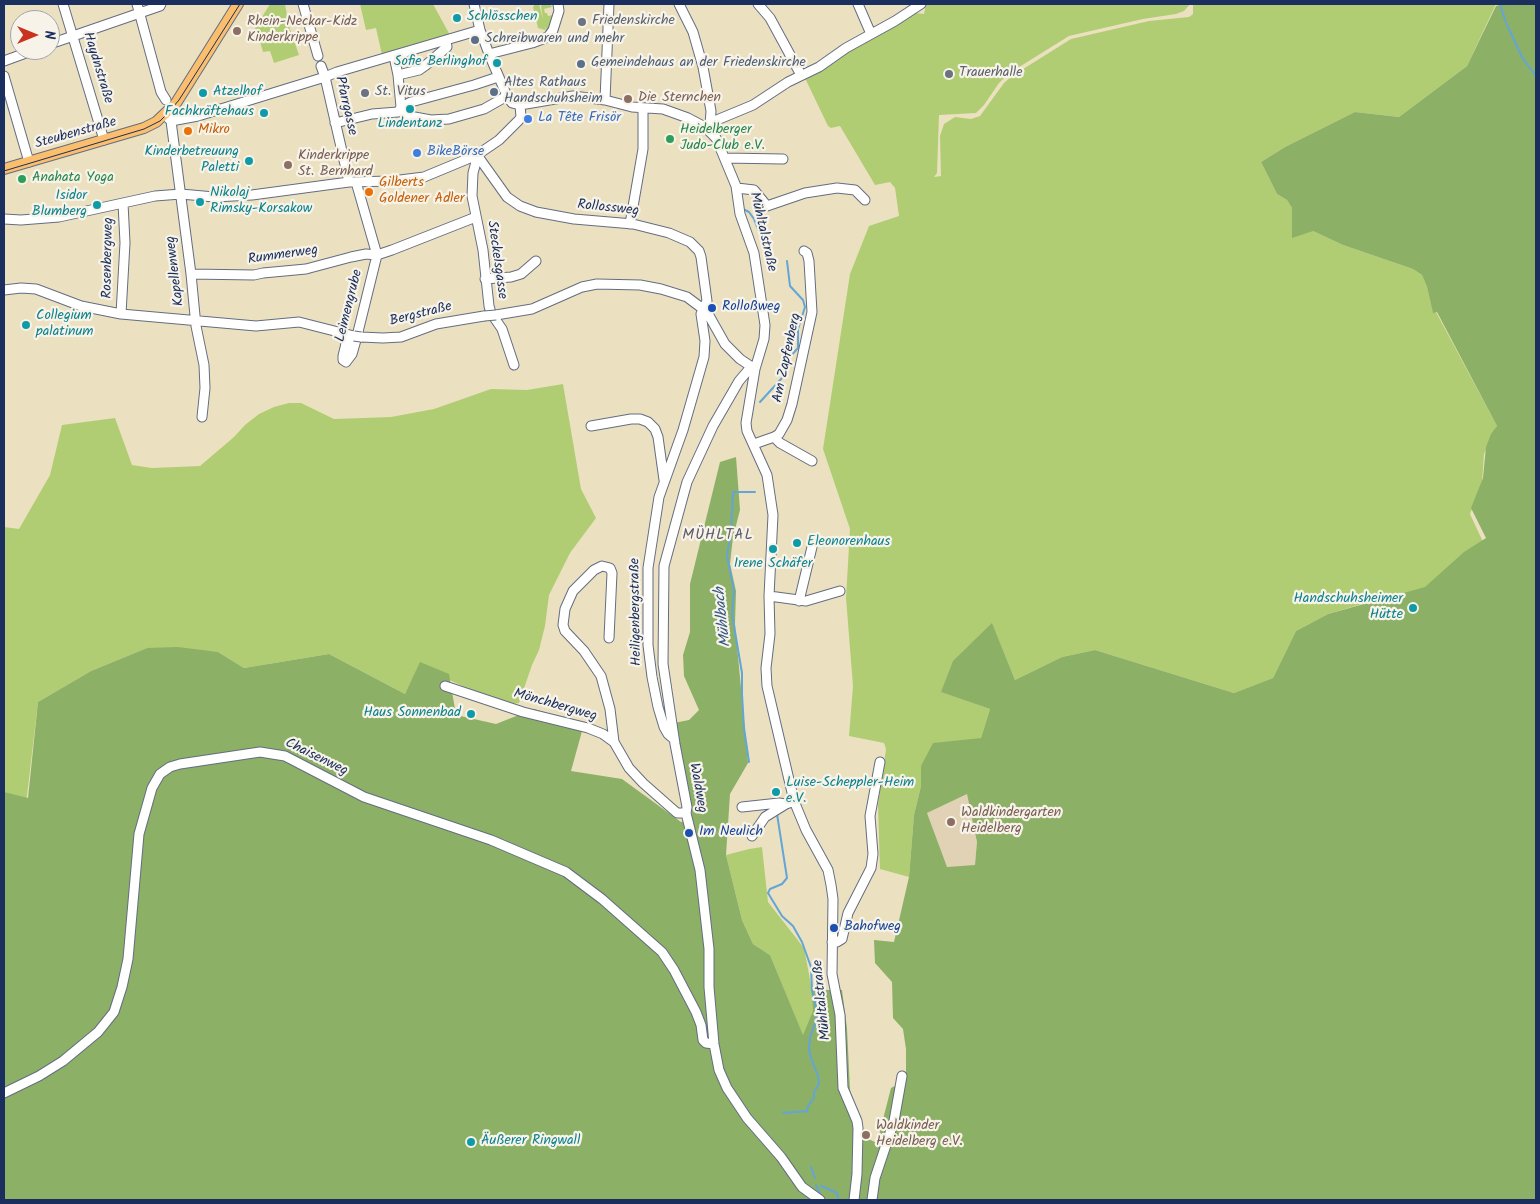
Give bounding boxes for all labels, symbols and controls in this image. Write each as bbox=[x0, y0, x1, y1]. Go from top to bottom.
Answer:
north arrow bbox=[10, 10, 60, 60]
place label: Schlösschen bbox=[467, 10, 537, 26]
marker: Schlösschen bbox=[451, 12, 463, 24]
place label: Friedenskirche bbox=[592, 14, 675, 30]
place label: Rhein-Neckar-Kidz Kinderkrippe bbox=[247, 15, 357, 48]
marker: Friedenskirche bbox=[576, 16, 588, 28]
marker: Rhein-Neckar-Kidz Kinderkrippe bbox=[231, 25, 243, 37]
street label: Haydnstraße bbox=[78, 30, 116, 106]
text: N bbox=[38, 31, 60, 39]
place label: Schreibwaren und mehr bbox=[485, 32, 624, 48]
marker: Schreibwaren und mehr bbox=[469, 34, 481, 46]
place label: Sofie Berlinghof bbox=[394, 55, 487, 71]
place label: Gemeindehaus an der Friedenskirche bbox=[591, 56, 806, 72]
marker: Sofie Berlinghof bbox=[491, 57, 503, 69]
marker: Gemeindehaus an der Friedenskirche bbox=[575, 58, 587, 70]
place label: Trauerhalle bbox=[959, 66, 1023, 82]
marker: Trauerhalle bbox=[943, 68, 955, 80]
street label: Pfarrgasse bbox=[330, 75, 360, 137]
place label: Altes Rathaus Handschuhsheim bbox=[504, 76, 603, 108]
place label: Atzelhof bbox=[213, 85, 262, 101]
place label: St. Vitus bbox=[375, 85, 426, 101]
marker: Altes Rathaus Handschuhsheim bbox=[488, 86, 500, 98]
marker: Atzelhof bbox=[197, 87, 209, 99]
marker: St. Vitus bbox=[359, 87, 371, 99]
place label: Die Sternchen bbox=[638, 91, 721, 107]
marker: Die Sternchen bbox=[622, 93, 634, 105]
marker: Lindentanz bbox=[404, 103, 416, 115]
place label: Fachkräftehaus bbox=[165, 105, 254, 121]
marker: Fachkräftehaus bbox=[258, 107, 270, 119]
place label: La Tête Frisör bbox=[538, 111, 621, 127]
marker: La Tête Frisör bbox=[522, 113, 534, 125]
street label: Steubenstraße bbox=[33, 114, 119, 154]
place label: Lindentanz bbox=[378, 117, 442, 133]
place label: Mikro bbox=[198, 123, 230, 139]
place label: Heidelberger Judo-Club e.V. bbox=[680, 123, 765, 156]
marker: Mikro bbox=[182, 125, 194, 137]
marker: Heidelberger Judo-Club e.V. bbox=[664, 133, 676, 145]
place label: Kinderbetreuung Paletti bbox=[144, 145, 239, 178]
place label: BikeBörse bbox=[427, 145, 484, 161]
marker: BikeBörse bbox=[411, 147, 423, 159]
place label: Kinderkrippe St. Bernhard bbox=[298, 149, 373, 182]
marker: Kinderbetreuung Paletti bbox=[243, 155, 255, 167]
marker: Kinderkrippe St. Bernhard bbox=[282, 159, 294, 171]
place label: Anahata Yoga bbox=[32, 171, 114, 187]
marker: Anahata Yoga bbox=[16, 173, 28, 185]
place label: Gilberts Goldener Adler bbox=[379, 176, 464, 208]
place label: Nikolaj Rimsky-Korsakow bbox=[210, 186, 312, 218]
marker: Gilberts Goldener Adler bbox=[363, 186, 375, 198]
place label: Isidor Blumberg bbox=[32, 189, 87, 222]
street label: Mühltalstraße bbox=[745, 191, 779, 273]
marker: Nikolaj Rimsky-Korsakow bbox=[194, 196, 206, 208]
street label: Rollossweg bbox=[576, 197, 640, 221]
marker: Isidor Blumberg bbox=[91, 199, 103, 211]
street label: Rosenbergweg bbox=[100, 217, 118, 299]
street label: Steckelsgasse bbox=[482, 220, 510, 300]
street label: Kapellenweg bbox=[163, 235, 189, 307]
street label: Rummerweg bbox=[247, 243, 319, 269]
street label: Leimengrube bbox=[333, 268, 367, 344]
street label: Bergstraße bbox=[388, 299, 454, 331]
place label: Rolloßweg bbox=[722, 300, 780, 316]
marker: Rolloßweg bbox=[706, 302, 718, 314]
place label: Collegium palatinum bbox=[36, 309, 93, 342]
street label: Am Zapfenberg bbox=[770, 312, 806, 404]
marker: Collegium palatinum bbox=[20, 319, 32, 331]
district label: MÜHLTAL bbox=[681, 527, 755, 545]
place label: Eleonorenhaus bbox=[807, 535, 890, 551]
marker: Eleonorenhaus bbox=[791, 537, 803, 549]
marker: Irene Schäfer bbox=[767, 543, 779, 555]
place label: Irene Schäfer bbox=[734, 557, 812, 573]
street label: Heiligenbergstraße bbox=[628, 558, 646, 666]
water label: Mühlbach bbox=[712, 586, 736, 648]
place label: Handschuhsheimer Hütte bbox=[1293, 592, 1403, 624]
marker: Handschuhsheimer Hütte bbox=[1407, 602, 1419, 614]
street label: Mönchbergweg bbox=[511, 686, 599, 726]
place label: Haus Sonnenbad bbox=[363, 706, 461, 722]
marker: Haus Sonnenbad bbox=[465, 708, 477, 720]
street label: Chaisenweg bbox=[282, 736, 350, 780]
street label: Waldweg bbox=[684, 762, 710, 814]
place label: Luise-Scheppler-Heim e.V. bbox=[786, 776, 914, 809]
marker: Luise-Scheppler-Heim e.V. bbox=[770, 786, 782, 798]
place label: Waldkindergarten Heidelberg bbox=[961, 806, 1061, 839]
marker: Waldkindergarten Heidelberg bbox=[945, 816, 957, 828]
place label: Im Neulich bbox=[699, 825, 763, 841]
marker: Im Neulich bbox=[683, 827, 695, 839]
place label: Bahofweg bbox=[844, 920, 901, 936]
marker: Bahofweg bbox=[828, 922, 840, 934]
street label: Mühltalstraße bbox=[810, 959, 836, 1041]
place label: Waldkinder Heidelberg e.V. bbox=[876, 1119, 963, 1152]
marker: Waldkinder Heidelberg e.V. bbox=[860, 1129, 872, 1141]
place label: Äußerer Ringwall bbox=[481, 1134, 580, 1150]
marker: Äußerer Ringwall bbox=[465, 1136, 477, 1148]

